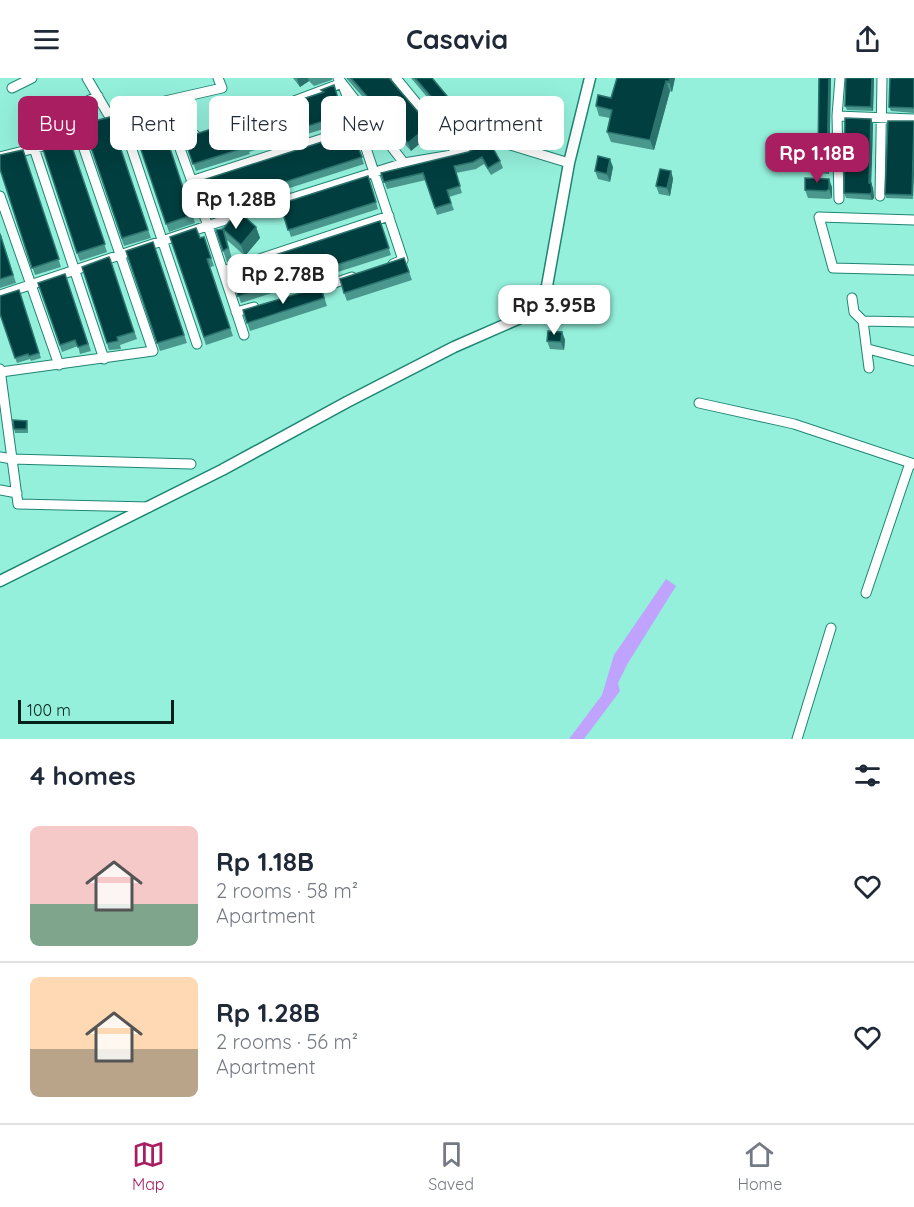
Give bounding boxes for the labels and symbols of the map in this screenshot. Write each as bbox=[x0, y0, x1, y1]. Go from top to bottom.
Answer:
pin: Rp 1.18B bbox=[755, 133, 879, 184]
pin: Rp 1.28B bbox=[174, 179, 298, 230]
pin: Rp 2.78B bbox=[221, 254, 345, 305]
pin: Rp 3.95B bbox=[492, 285, 616, 336]
scale bar bbox=[18, 697, 174, 724]

